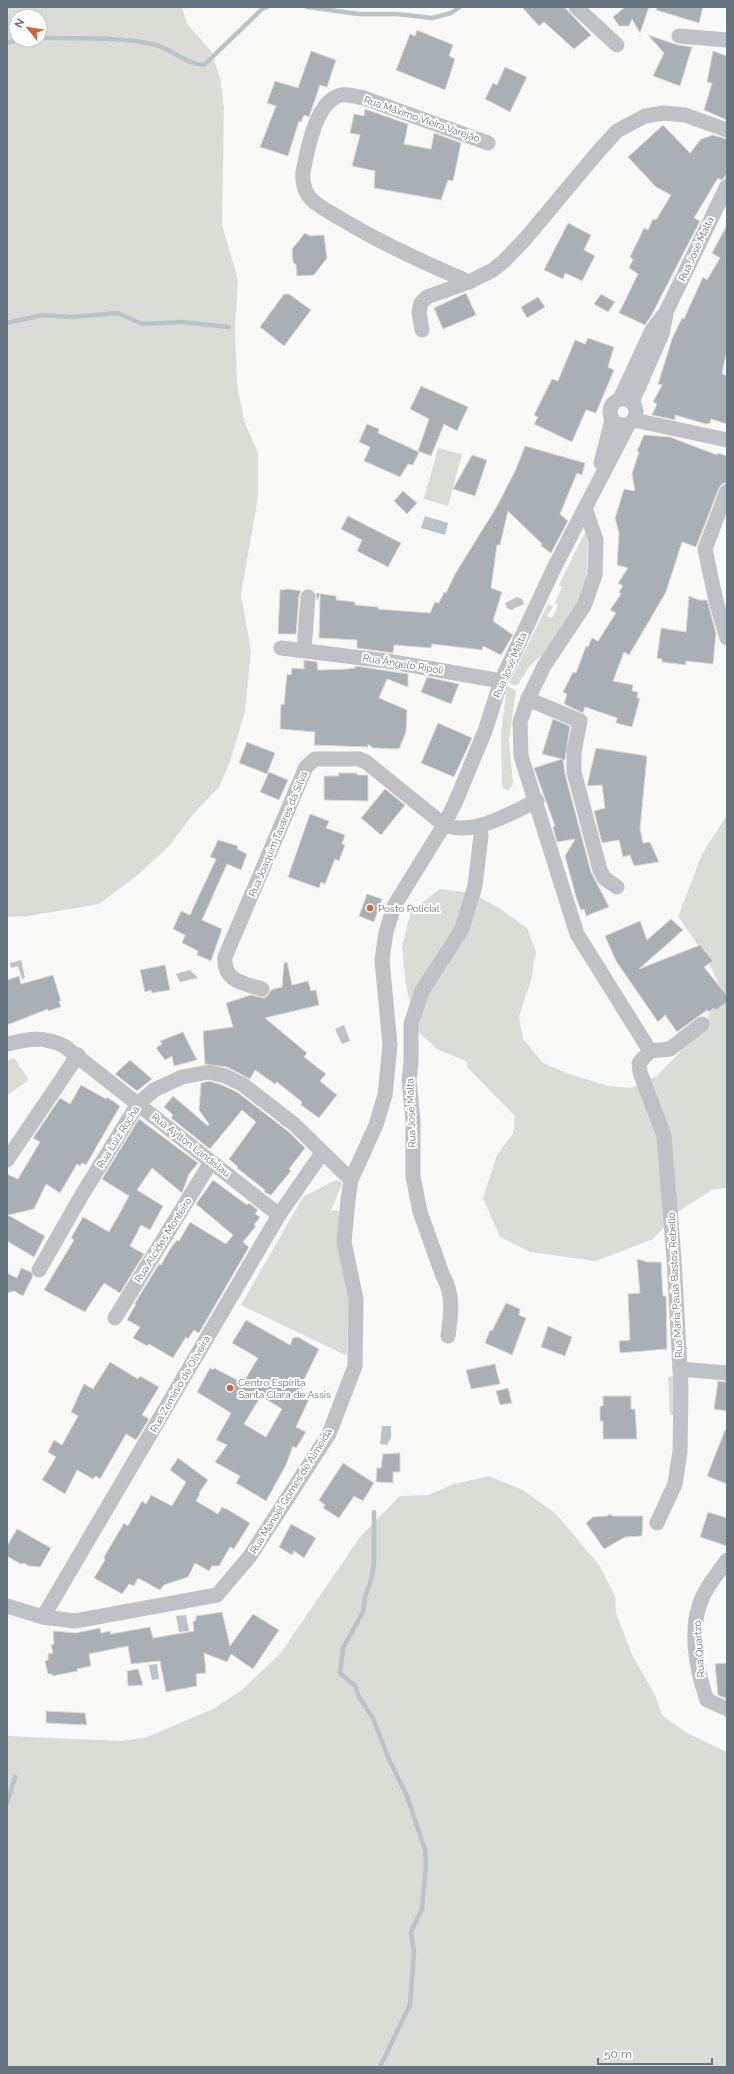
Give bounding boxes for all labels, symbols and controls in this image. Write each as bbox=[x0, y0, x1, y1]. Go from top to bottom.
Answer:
north arrow bbox=[8, 8, 48, 48]
text: N bbox=[12, 16, 28, 30]
street label: Rua Mãximo Vieira Varejão bbox=[363, 94, 481, 144]
street label: Rua José Malta bbox=[676, 215, 716, 283]
street label: Rua José Malta bbox=[491, 631, 529, 699]
street label: Rua Ângelo Ripoli bbox=[362, 652, 444, 676]
street label: Rua Joaquim Tavares da Silva bbox=[247, 770, 309, 898]
marker: Posto Policial bbox=[365, 903, 375, 913]
place label: Posto Policial bbox=[378, 903, 440, 914]
street label: Rua José Malta bbox=[404, 1078, 418, 1148]
street label: Rua Luiz Rocha bbox=[95, 1104, 141, 1170]
street label: Rua Aylton Landislau bbox=[150, 1111, 233, 1179]
street label: Rua Alcides Monteiro bbox=[132, 1196, 194, 1284]
street label: Rua Maria Paula Bastos Rebello bbox=[666, 1212, 684, 1358]
street label: Rua Zeminio de Oliveira bbox=[148, 1334, 212, 1434]
place label: Centro Espírita Santa Clara de Assis bbox=[238, 1377, 331, 1400]
marker: Centro Espírita Santa Clara de Assis bbox=[225, 1383, 235, 1393]
street label: Rua Manoel Gomes de Almeida bbox=[248, 1426, 334, 1556]
street label: Rua Quartzo bbox=[692, 1620, 706, 1678]
scale bar bbox=[598, 2040, 712, 2066]
text: 50 m bbox=[604, 2047, 632, 2061]

